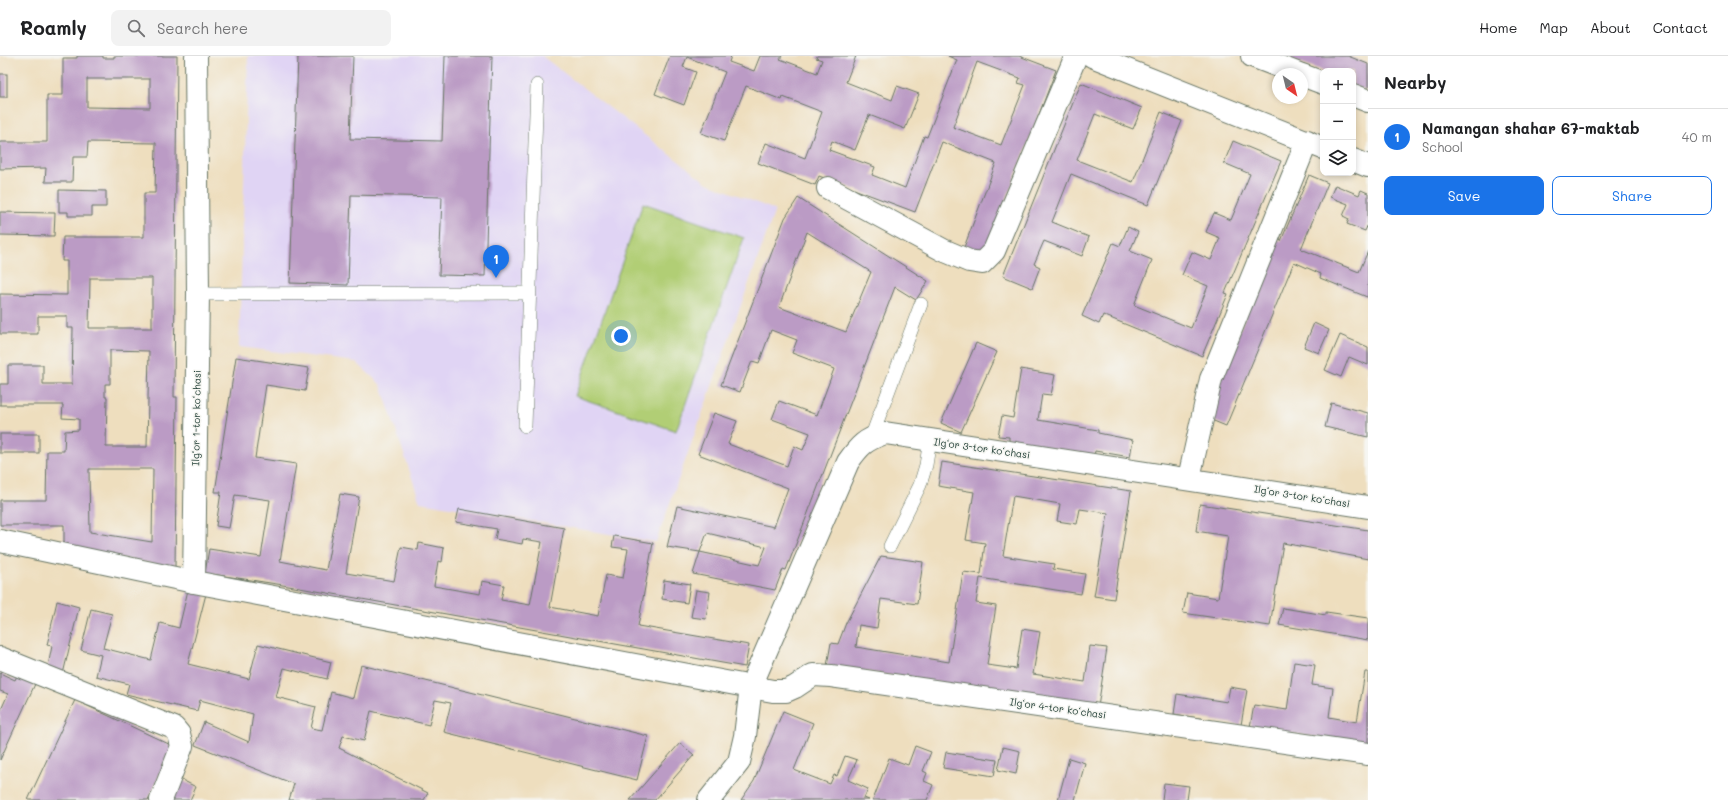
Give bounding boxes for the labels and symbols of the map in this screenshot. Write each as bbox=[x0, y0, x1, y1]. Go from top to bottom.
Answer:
north arrow bbox=[1272, 68, 1308, 104]
pin: 1 bbox=[483, 245, 509, 278]
your location bbox=[611, 326, 631, 346]
street label: Ilgʻor 1-tor koʻchasi bbox=[188, 370, 204, 466]
street label: Ilgʻor 3-tor koʻchasi bbox=[933, 434, 1031, 462]
street label: Ilgʻor 3-tor koʻchasi bbox=[1253, 481, 1351, 511]
street label: Ilgʻor 4-tor koʻchasi bbox=[1009, 694, 1107, 722]

